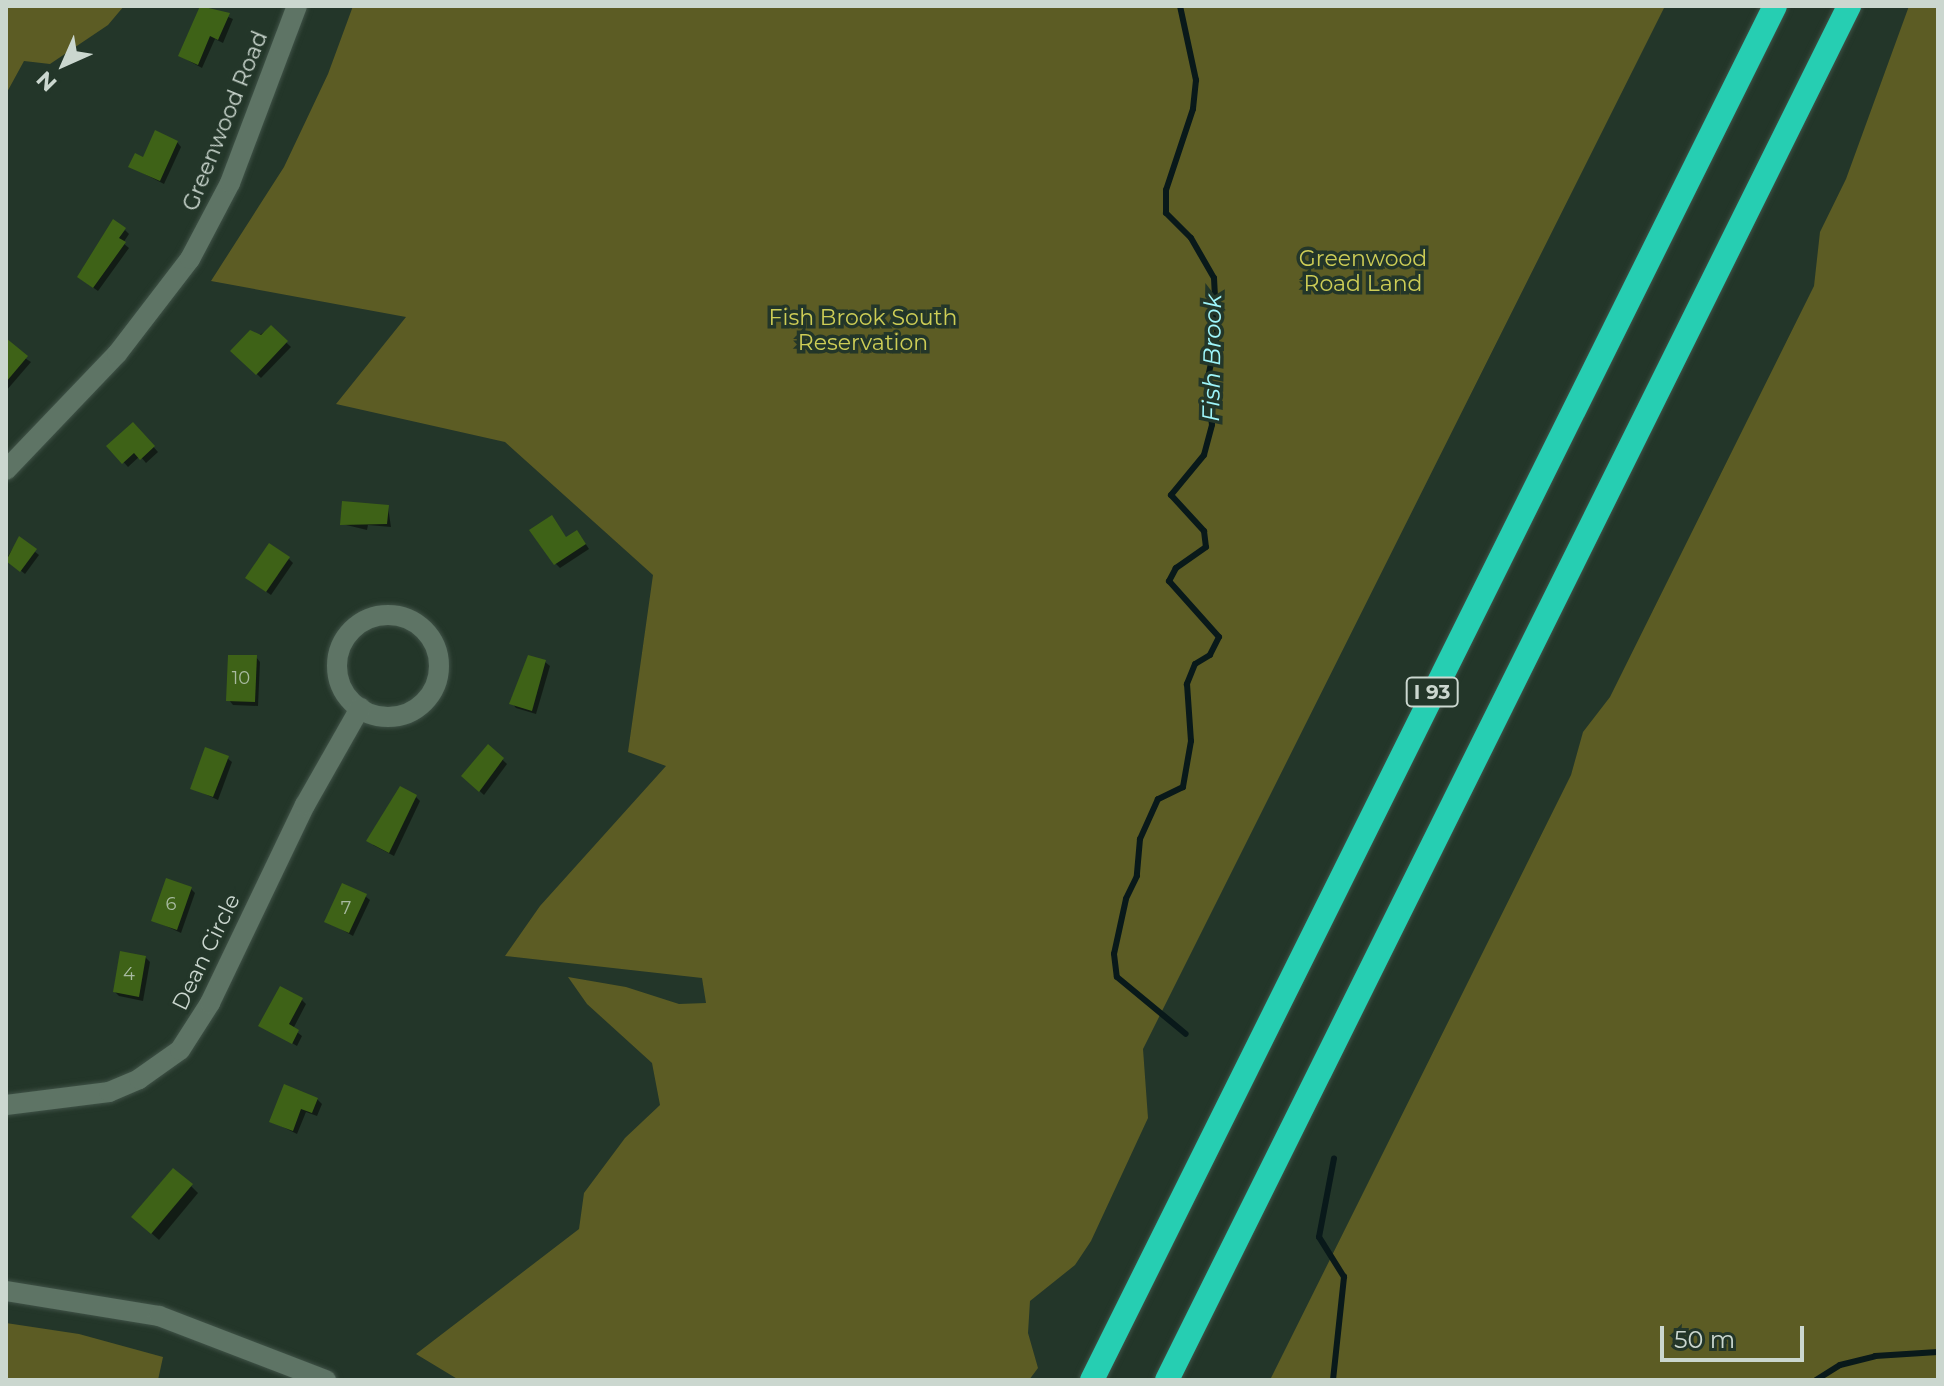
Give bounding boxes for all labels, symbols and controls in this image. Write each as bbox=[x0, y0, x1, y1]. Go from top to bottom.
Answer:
north arrow bbox=[24, 24, 104, 104]
street label: Greenwood Road bbox=[177, 27, 273, 215]
text: N bbox=[31, 65, 63, 97]
park label: Greenwood Road Land bbox=[1299, 245, 1427, 296]
water label: Fish Brook bbox=[1196, 294, 1228, 422]
park label: Fish Brook South Reservation bbox=[769, 304, 957, 356]
house number: 10 bbox=[232, 667, 250, 689]
road number: I 93 bbox=[1404, 676, 1460, 708]
street label: Dean Circle bbox=[166, 889, 246, 1015]
house number: 6 bbox=[166, 893, 176, 915]
house number: 7 bbox=[341, 897, 351, 919]
house number: 4 bbox=[123, 963, 135, 985]
scale bar bbox=[1664, 1310, 1808, 1360]
text: 50 m bbox=[1674, 1325, 1735, 1354]

